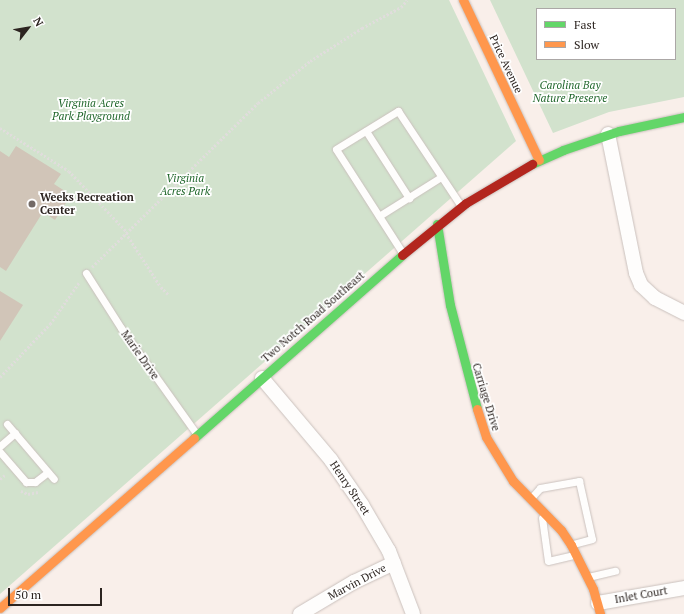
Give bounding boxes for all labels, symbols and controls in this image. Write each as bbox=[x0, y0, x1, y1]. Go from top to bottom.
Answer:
north arrow bbox=[8, 8, 48, 48]
legend bbox=[536, 8, 676, 60]
text: N bbox=[30, 15, 46, 29]
text: Fast bbox=[574, 17, 596, 32]
street label: Price Avenue bbox=[487, 33, 525, 95]
text: Slow bbox=[574, 37, 599, 52]
park label: Carolina Bay Nature Preserve bbox=[533, 79, 607, 105]
park label: Virginia Acres Park Playground bbox=[52, 97, 130, 123]
park label: Virginia Acres Park bbox=[160, 172, 210, 198]
place label: Weeks Recreation Center bbox=[40, 191, 134, 217]
marker: Weeks Recreation Center bbox=[27, 199, 37, 209]
street label: Two Notch Road Southeast bbox=[259, 269, 367, 365]
street label: Marie Drive bbox=[118, 328, 162, 382]
street label: Carriage Drive bbox=[469, 362, 503, 432]
street label: Henry Street bbox=[327, 459, 373, 517]
street label: Marvin Drive bbox=[326, 561, 388, 603]
scale bar bbox=[10, 580, 104, 606]
street label: Inlet Court bbox=[613, 584, 669, 606]
text: 50 m bbox=[15, 587, 41, 602]

